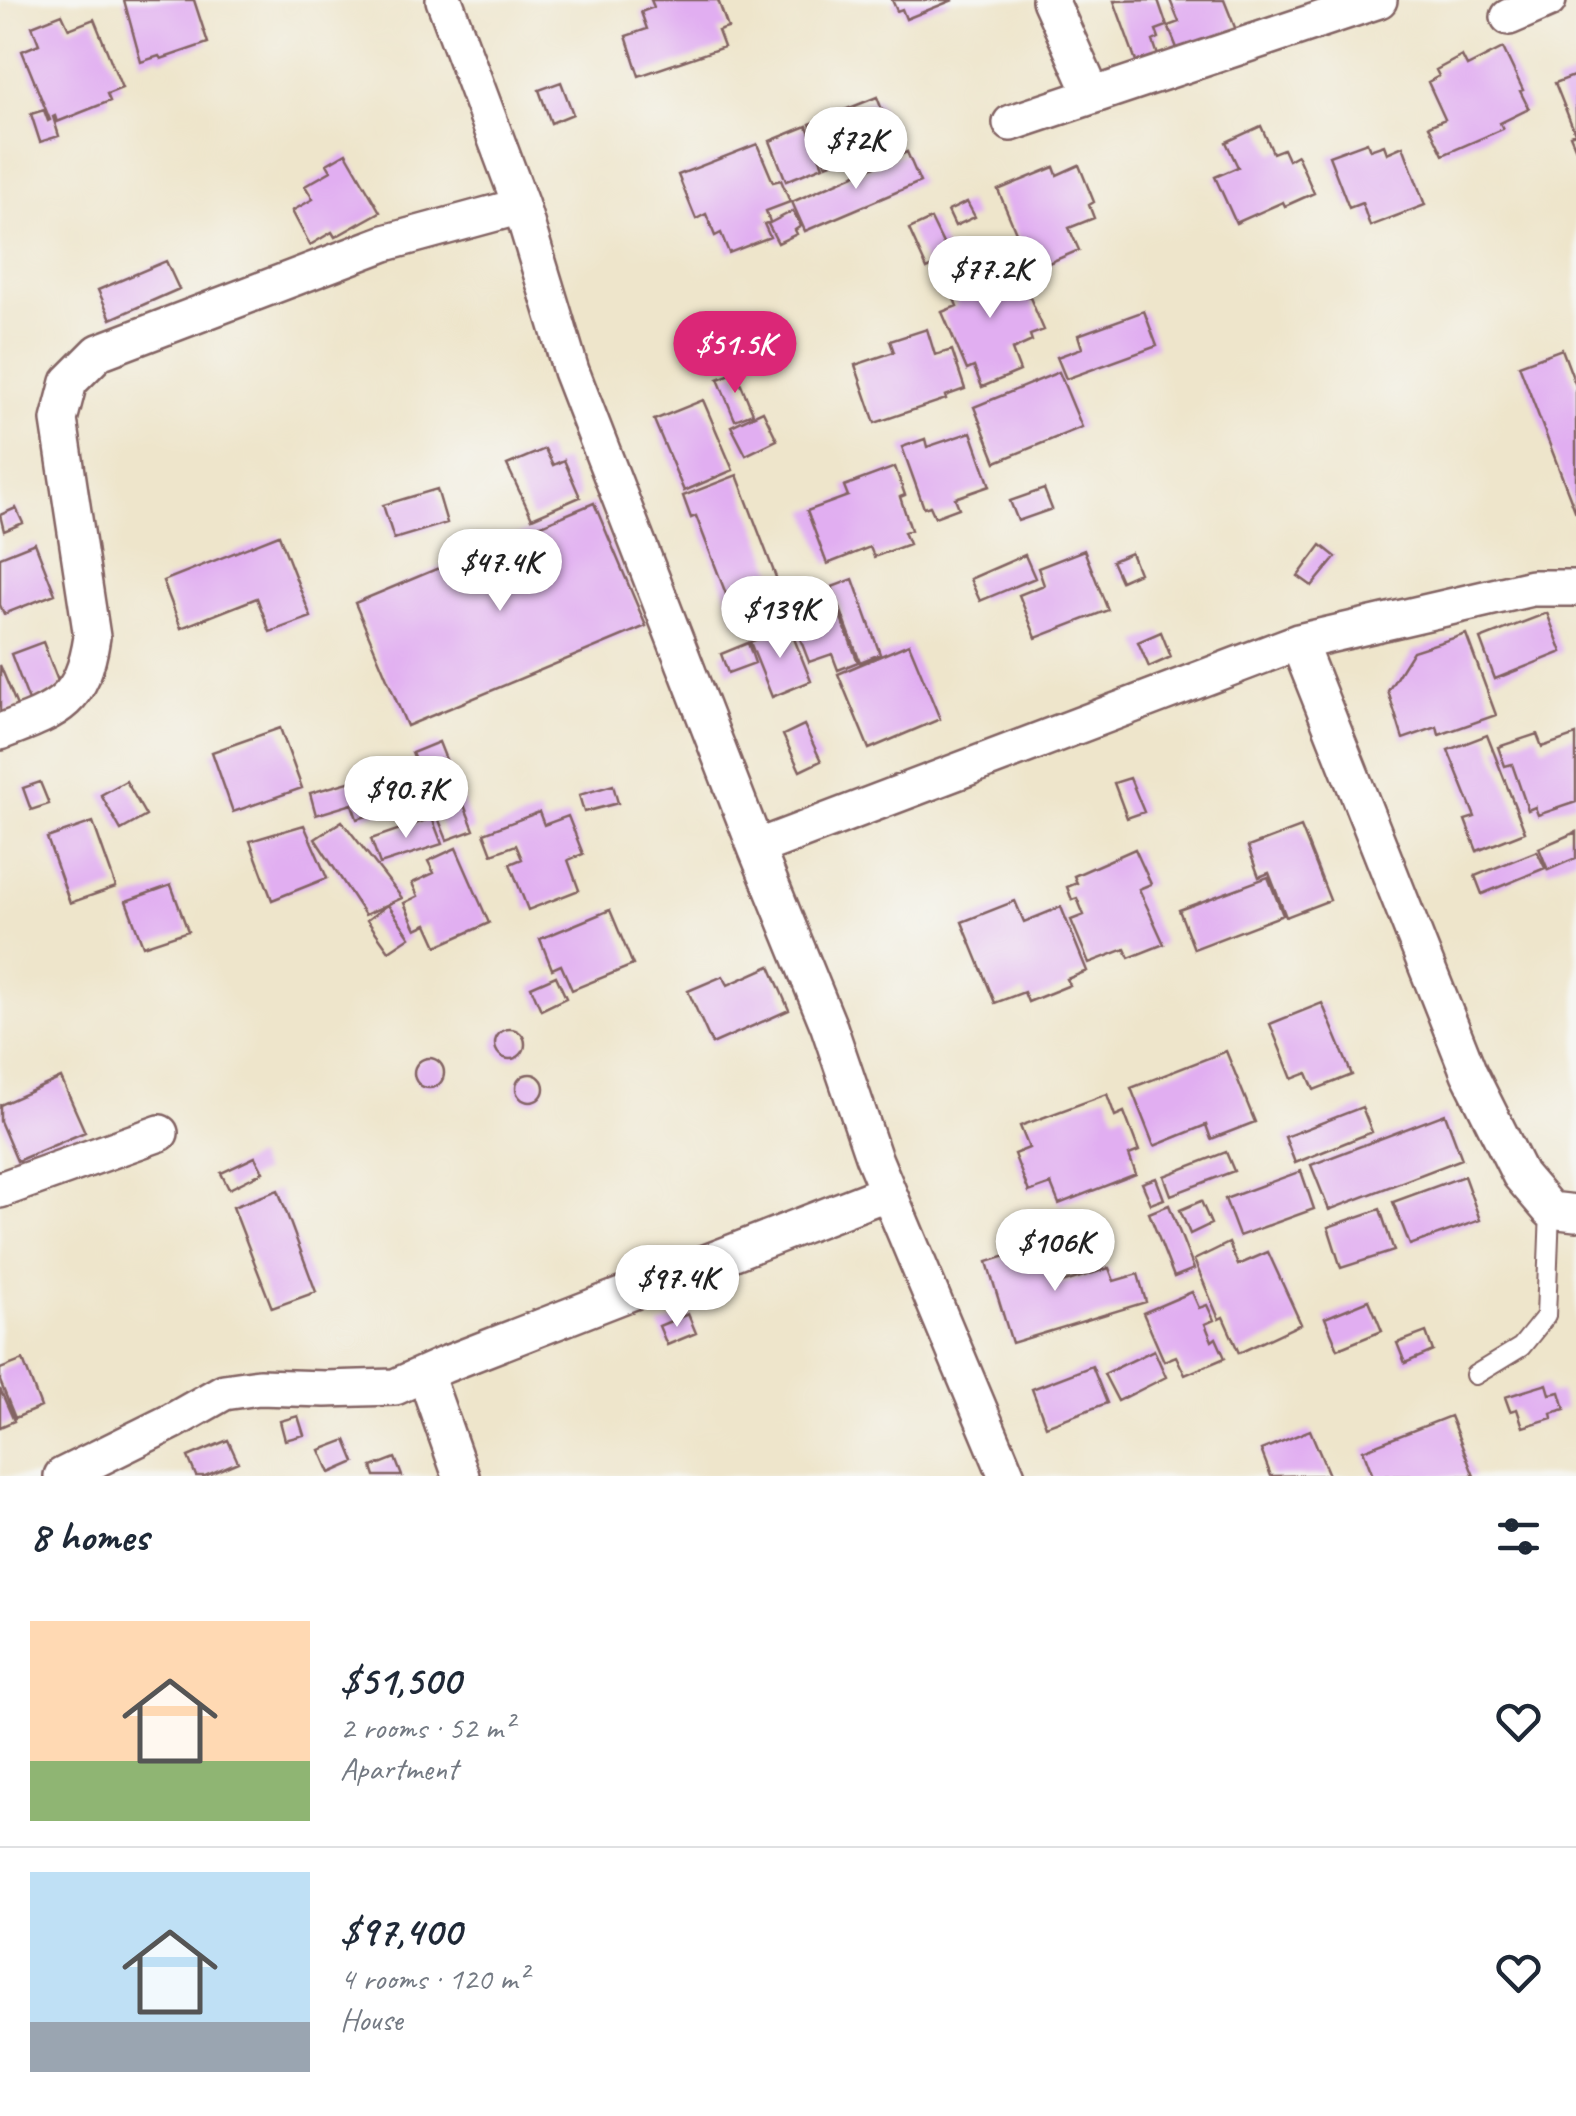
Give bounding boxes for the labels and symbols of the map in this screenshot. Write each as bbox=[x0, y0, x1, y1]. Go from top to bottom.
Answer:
pin: $72K bbox=[797, 107, 915, 192]
pin: $77.2K bbox=[909, 236, 1071, 321]
pin: $51.5K bbox=[654, 311, 816, 396]
pin: $47.4K bbox=[419, 529, 581, 614]
pin: $139K bbox=[710, 576, 850, 661]
pin: $90.7K bbox=[325, 756, 487, 841]
pin: $106K bbox=[985, 1209, 1125, 1294]
pin: $97.4K bbox=[596, 1245, 758, 1330]

